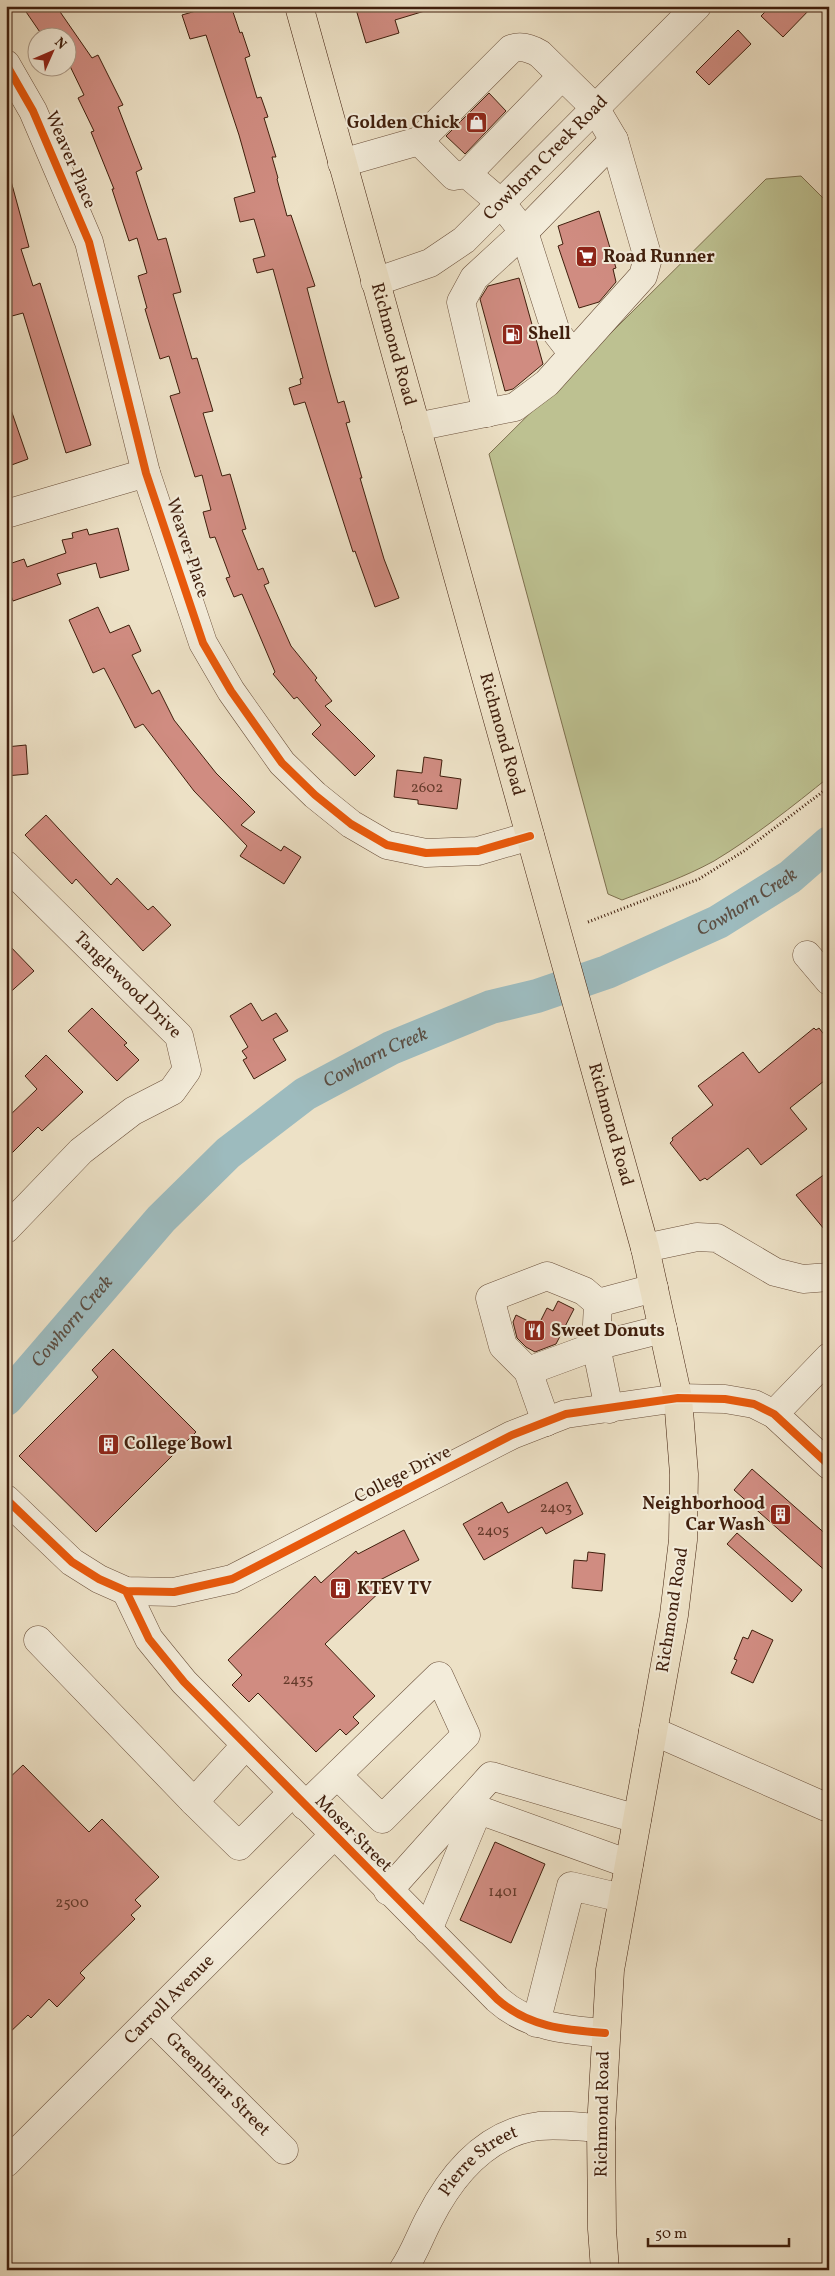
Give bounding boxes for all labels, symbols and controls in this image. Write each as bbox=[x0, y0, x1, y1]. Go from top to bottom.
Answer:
north arrow bbox=[28, 28, 78, 78]
text: N bbox=[50, 34, 70, 54]
street label: Cowhorn Creek Road bbox=[478, 90, 614, 226]
street label: Weaver Place bbox=[38, 107, 102, 213]
place label: Golden Chick bbox=[347, 111, 460, 136]
shop icon: Golden Chick bbox=[464, 111, 488, 135]
supermarket icon: Road Runner bbox=[575, 245, 599, 269]
place label: Road Runner bbox=[603, 245, 715, 270]
street label: Richmond Road bbox=[364, 280, 422, 409]
fuel station icon: Shell bbox=[500, 322, 524, 346]
place label: Shell bbox=[528, 322, 571, 347]
street label: Weaver Place bbox=[159, 495, 215, 601]
street label: Richmond Road bbox=[473, 670, 531, 799]
house number: 2602 bbox=[411, 778, 443, 799]
water label: Cowhorn Creek bbox=[692, 863, 804, 943]
street label: Tanglewood Drive bbox=[68, 926, 187, 1044]
water label: Cowhorn Creek bbox=[319, 1021, 432, 1095]
street label: Richmond Road bbox=[582, 1060, 640, 1189]
water label: Cowhorn Creek bbox=[25, 1270, 120, 1373]
restaurant icon: Sweet Donuts bbox=[523, 1319, 547, 1343]
place label: Sweet Donuts bbox=[551, 1319, 665, 1344]
building icon: College Bowl bbox=[96, 1432, 120, 1456]
place label: College Bowl bbox=[124, 1432, 232, 1457]
street label: College Drive bbox=[350, 1440, 456, 1510]
place label: Neighborhood Car Wash bbox=[642, 1492, 765, 1538]
house number: 2403 bbox=[540, 1498, 572, 1519]
building icon: Neighborhood Car Wash bbox=[769, 1502, 793, 1526]
house number: 2405 bbox=[477, 1521, 509, 1542]
street label: Richmond Road bbox=[651, 1545, 695, 1675]
building icon: KTEV TV bbox=[329, 1577, 353, 1601]
place label: KTEV TV bbox=[357, 1577, 432, 1602]
house number: 2435 bbox=[283, 1670, 313, 1691]
street label: Moser Street bbox=[309, 1790, 397, 1878]
house number: 1401 bbox=[488, 1882, 518, 1903]
house number: 2500 bbox=[55, 1893, 89, 1914]
street label: Carroll Avenue bbox=[119, 1949, 220, 2050]
street label: Greenbriar Street bbox=[160, 2026, 276, 2142]
street label: Richmond Road bbox=[589, 2050, 617, 2178]
street label: Pierre Street bbox=[433, 2120, 521, 2202]
scale bar bbox=[648, 2216, 789, 2248]
text: 50 m bbox=[655, 2224, 687, 2245]

